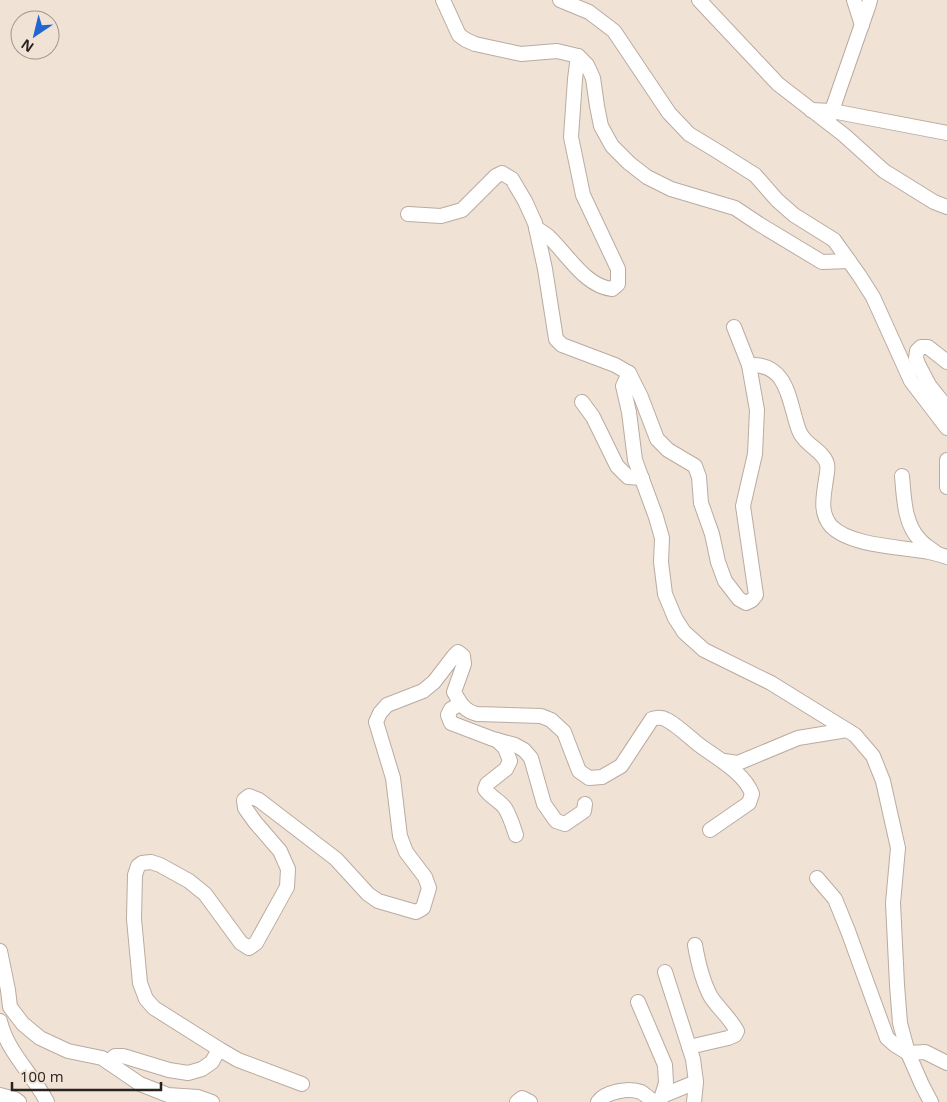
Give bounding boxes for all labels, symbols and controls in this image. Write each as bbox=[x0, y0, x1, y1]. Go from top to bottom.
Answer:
north arrow bbox=[10, 10, 60, 60]
text: N bbox=[17, 35, 37, 57]
scale bar bbox=[12, 1060, 161, 1092]
text: 100 m bbox=[20, 1066, 64, 1086]

